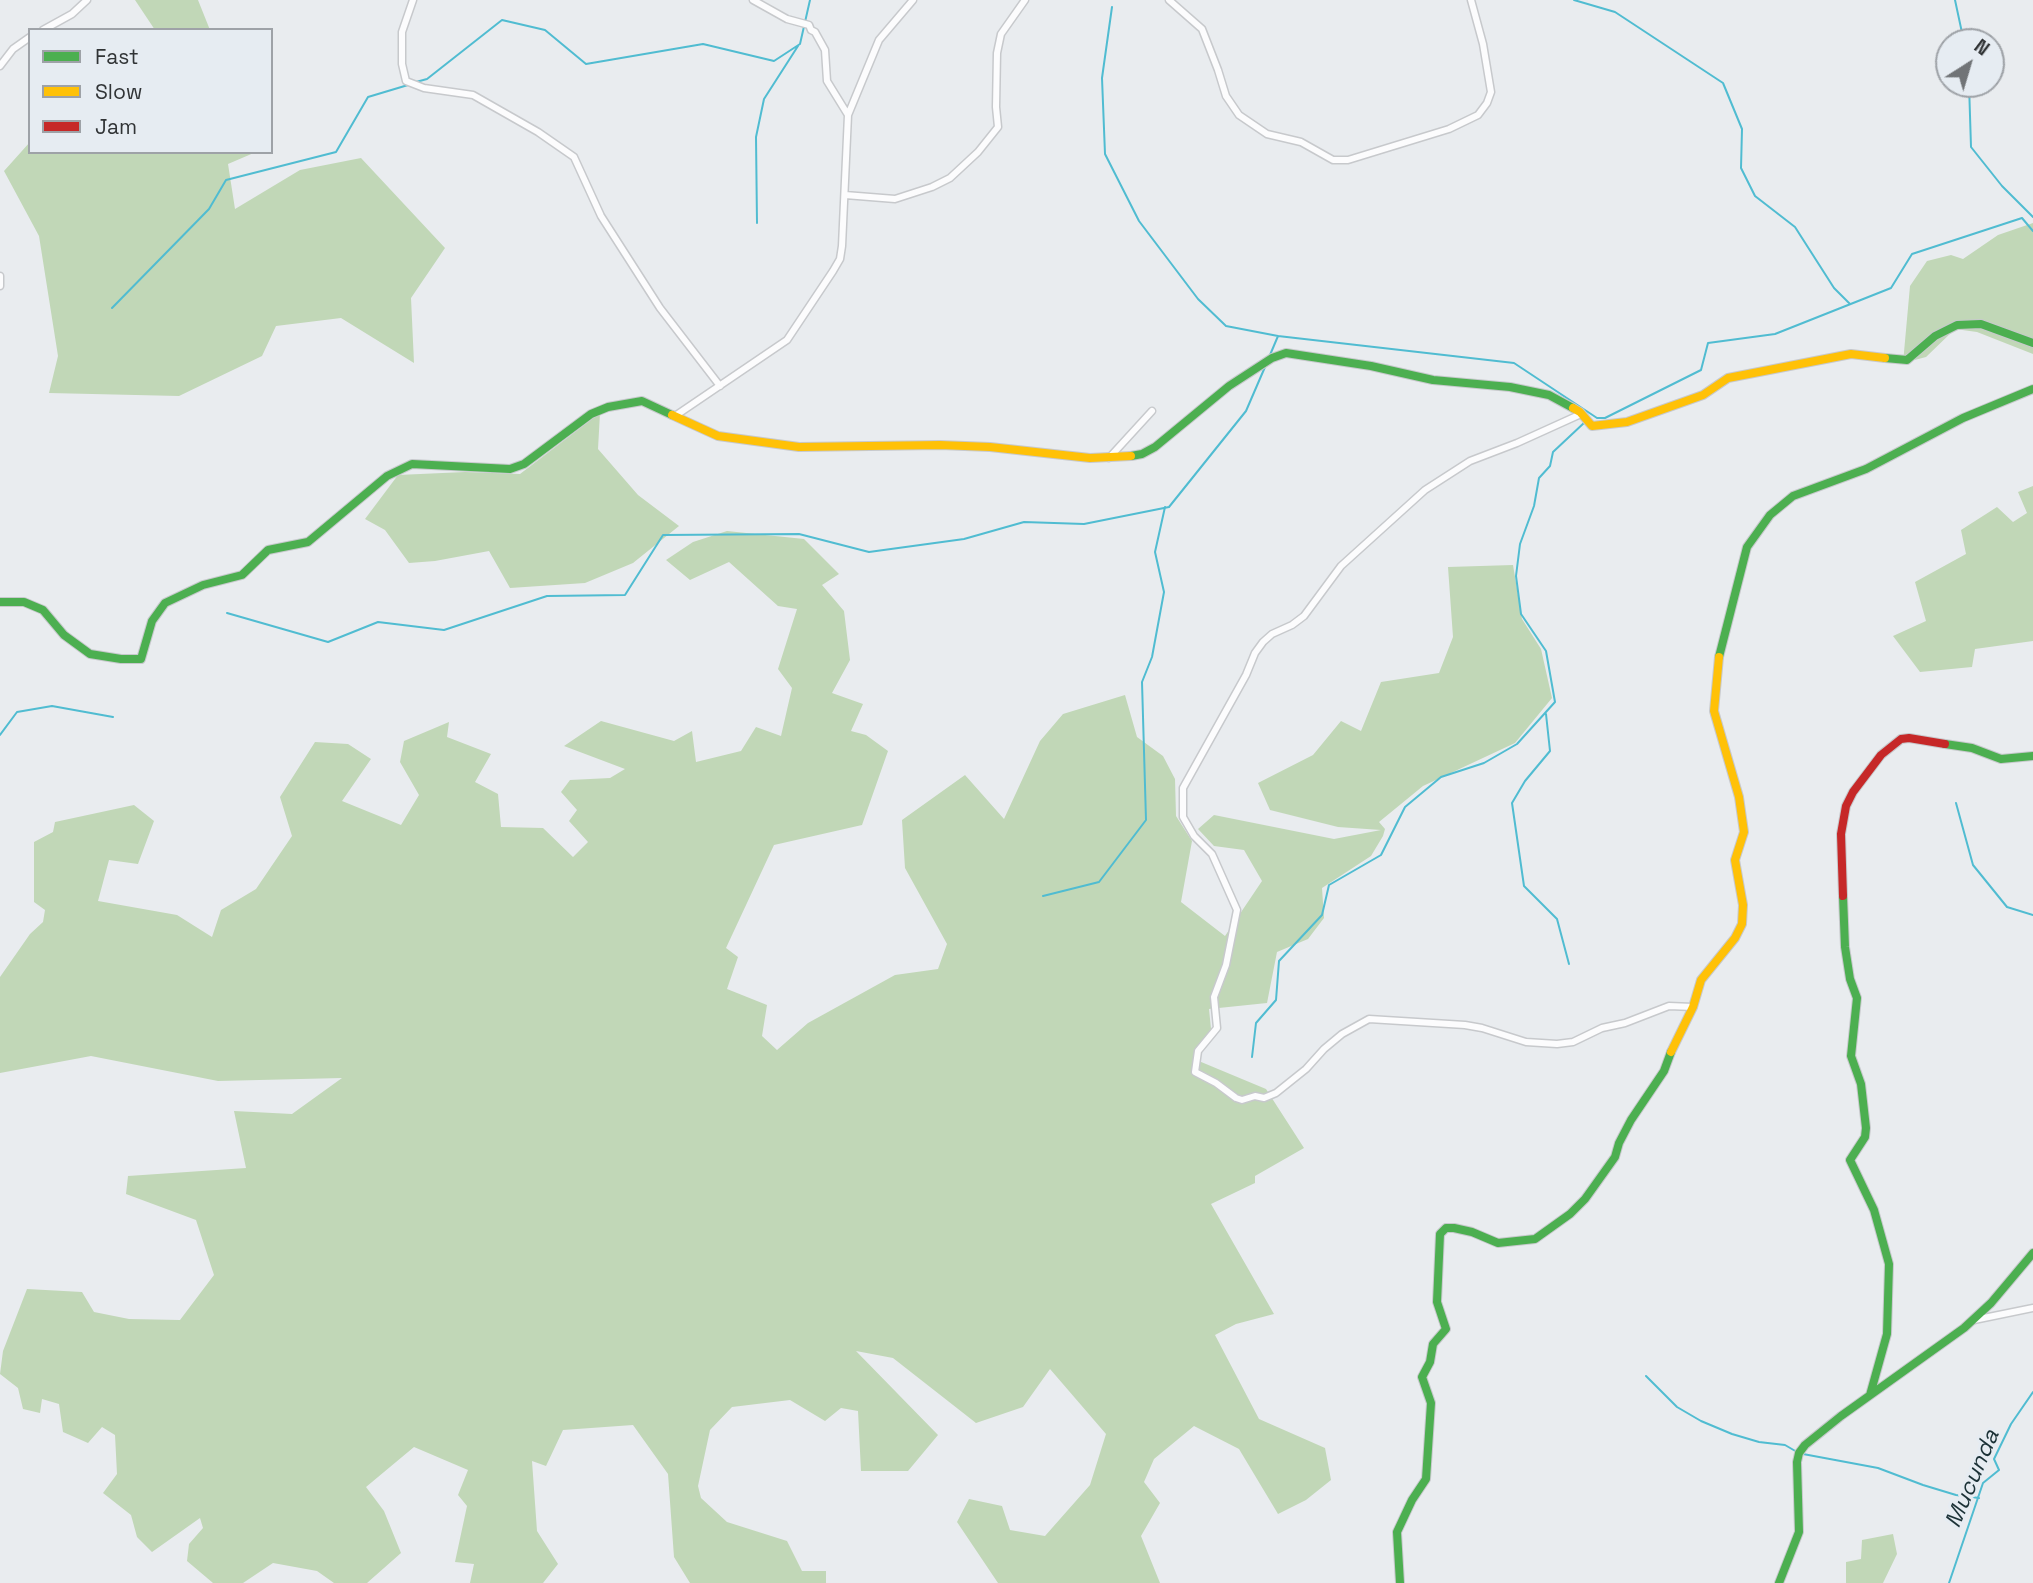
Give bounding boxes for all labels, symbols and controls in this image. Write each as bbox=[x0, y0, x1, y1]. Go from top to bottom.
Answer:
legend bbox=[28, 28, 273, 154]
north arrow bbox=[1935, 28, 2005, 98]
text: N bbox=[1969, 34, 1994, 61]
text: Fast bbox=[95, 43, 139, 70]
text: Slow bbox=[95, 78, 143, 105]
text: Jam bbox=[95, 113, 137, 140]
water label: Mucunda bbox=[1940, 1426, 2006, 1532]

